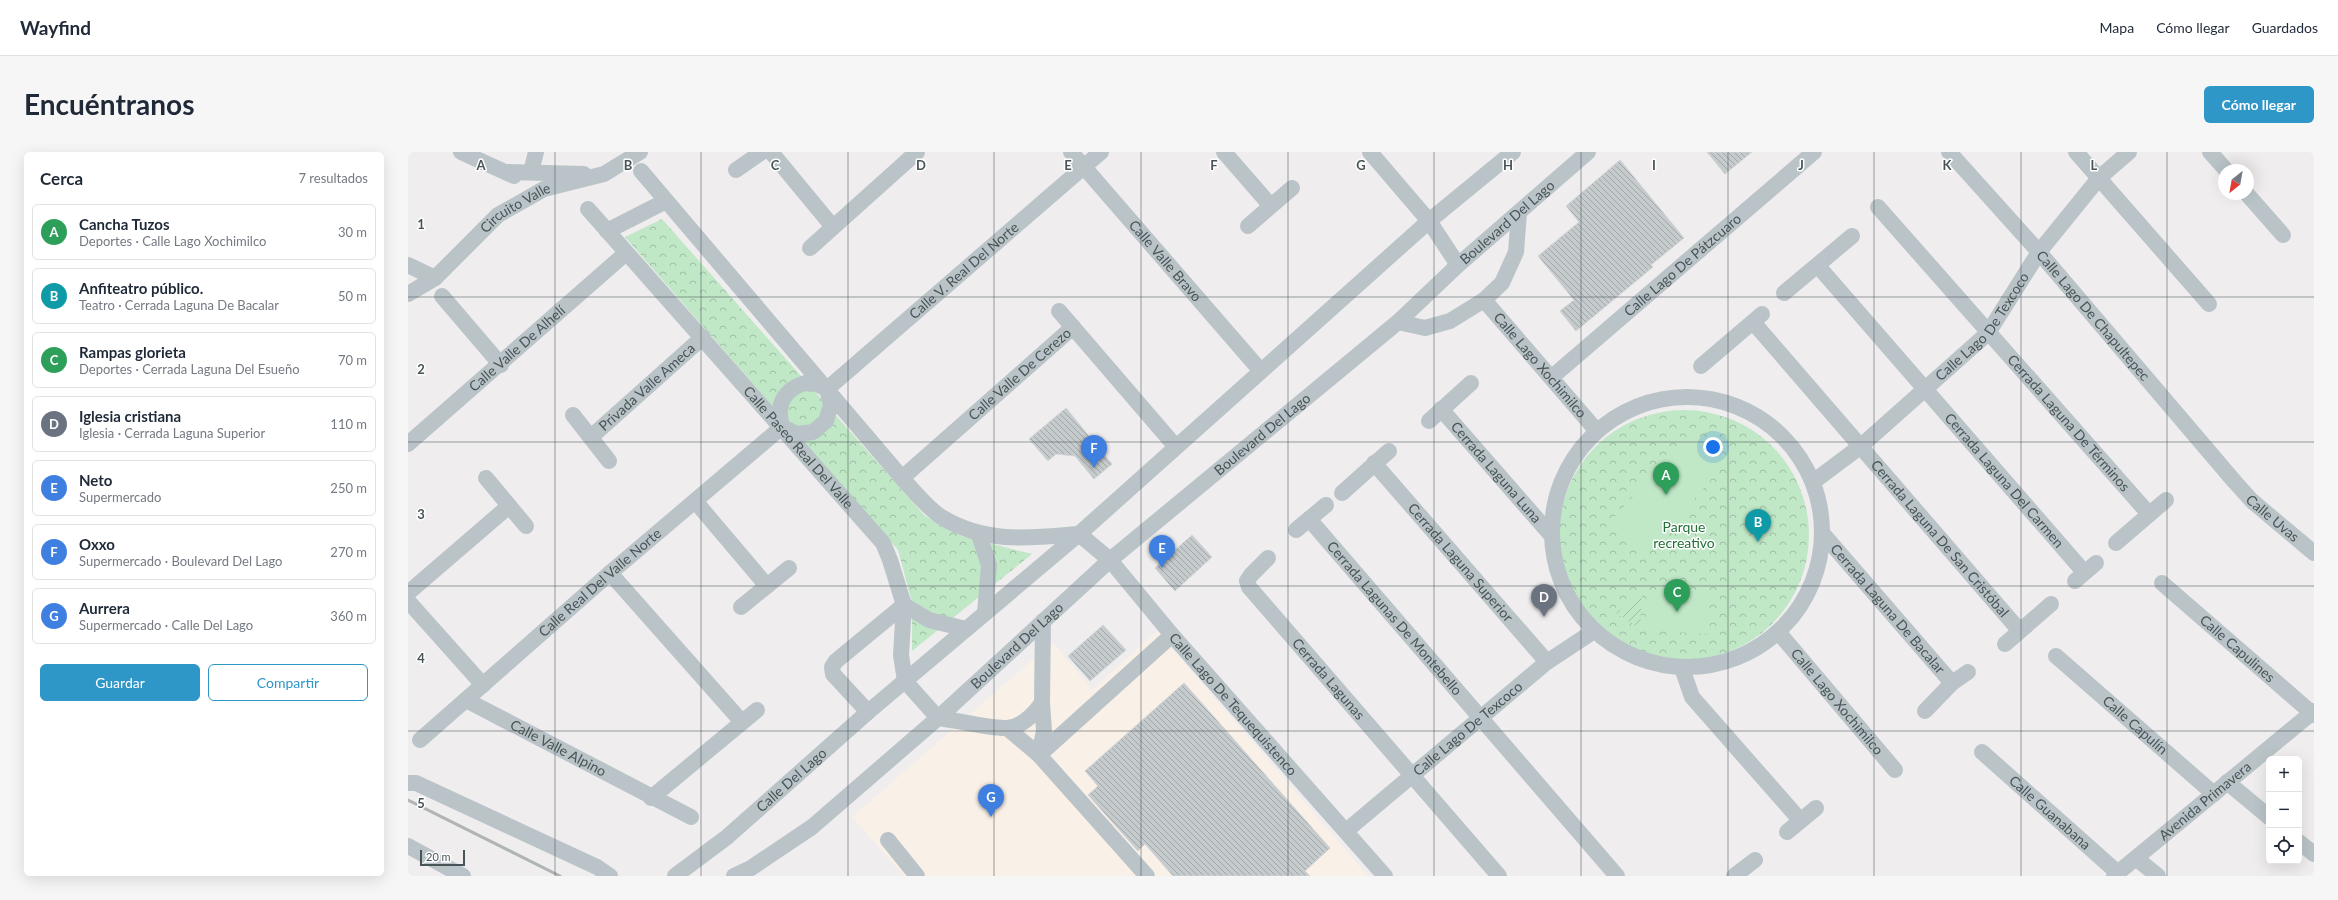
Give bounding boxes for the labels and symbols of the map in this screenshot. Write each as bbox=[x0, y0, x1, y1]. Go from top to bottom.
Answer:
text: A bbox=[475, 157, 486, 173]
text: B bbox=[624, 157, 633, 173]
text: C bbox=[771, 157, 780, 173]
text: D bbox=[916, 157, 926, 173]
text: E bbox=[1064, 157, 1072, 173]
text: F bbox=[1210, 157, 1218, 173]
text: G bbox=[1356, 157, 1366, 173]
text: H bbox=[1503, 157, 1513, 173]
text: I bbox=[1652, 157, 1656, 173]
text: J bbox=[1798, 157, 1804, 173]
text: K bbox=[1943, 157, 1953, 173]
text: L bbox=[2091, 157, 2098, 173]
north arrow bbox=[2218, 164, 2254, 200]
street label: Boulevard Del Lago bbox=[1456, 176, 1558, 268]
street label: Circuito Valle bbox=[476, 179, 552, 236]
street label: Calle Lago De Pátzcuaro bbox=[1620, 210, 1744, 320]
text: 1 bbox=[417, 216, 425, 232]
street label: Calle Valle Bravo bbox=[1126, 216, 1206, 305]
street label: Calle V. Real Del Norte bbox=[905, 218, 1022, 322]
street label: Calle Lago De Chapultepec bbox=[2033, 247, 2154, 384]
street label: Calle Lago De Texcoco bbox=[1931, 269, 2032, 384]
street label: Calle Valle De Alhelí bbox=[465, 301, 569, 395]
street label: Calle Lago Xochimilco bbox=[1490, 309, 1591, 421]
street label: Calle Valle De Cerezo bbox=[965, 324, 1074, 423]
street label: Privada Valle Ameca bbox=[595, 339, 698, 434]
street label: Cerrada Laguna De Términos bbox=[2004, 351, 2134, 494]
text: 2 bbox=[417, 361, 425, 377]
street label: Calle Paseo Real Del Valle bbox=[740, 382, 857, 512]
street label: Boulevard Del Lago bbox=[1210, 389, 1314, 478]
street label: Cerrada Laguna Del Carmen bbox=[1942, 409, 2068, 551]
street label: Cerrada Laguna Luna bbox=[1448, 418, 1546, 526]
pin: F bbox=[1081, 435, 1107, 468]
your location bbox=[1703, 437, 1723, 457]
street label: Cerrada Laguna De San Cristóbal bbox=[1868, 456, 2013, 620]
pin: A bbox=[1653, 462, 1679, 495]
street label: Calle Uvas bbox=[2242, 491, 2303, 545]
street label: Cerrada Laguna Superior bbox=[1405, 499, 1517, 625]
text: 3 bbox=[417, 506, 425, 522]
pin: B bbox=[1745, 509, 1771, 542]
park label: Parque recreativo bbox=[1653, 518, 1715, 551]
street label: Calle Real Del Valle Norte bbox=[535, 524, 664, 640]
pin: E bbox=[1149, 535, 1175, 568]
street label: Cerrada Lagunas De Montebello bbox=[1323, 539, 1465, 699]
street label: Cerrada Laguna De Bacalar bbox=[1827, 540, 1949, 677]
pin: C bbox=[1664, 579, 1690, 612]
pin: D bbox=[1531, 584, 1557, 617]
street label: Boulevard Del Lago bbox=[967, 598, 1066, 692]
street label: Calle Capulines bbox=[2197, 611, 2279, 685]
street label: Calle Lago De Tequequistenco bbox=[1166, 629, 1301, 779]
street label: Cerrada Lagunas bbox=[1289, 635, 1369, 723]
street label: Calle Lago Xochimilco bbox=[1788, 645, 1887, 758]
text: 4 bbox=[417, 650, 425, 666]
street label: Calle Lago De Texcoco bbox=[1409, 677, 1526, 779]
street label: Calle Capulín bbox=[2100, 692, 2171, 758]
street label: Calle Valle Alpino bbox=[508, 716, 609, 780]
street label: Calle Del Lago bbox=[752, 744, 830, 815]
street label: Avenida Primavera bbox=[2155, 758, 2254, 843]
street label: Calle Guanabana bbox=[2006, 771, 2095, 853]
pin: G bbox=[978, 784, 1004, 817]
text: 5 bbox=[417, 795, 425, 811]
scale bar bbox=[420, 848, 465, 867]

